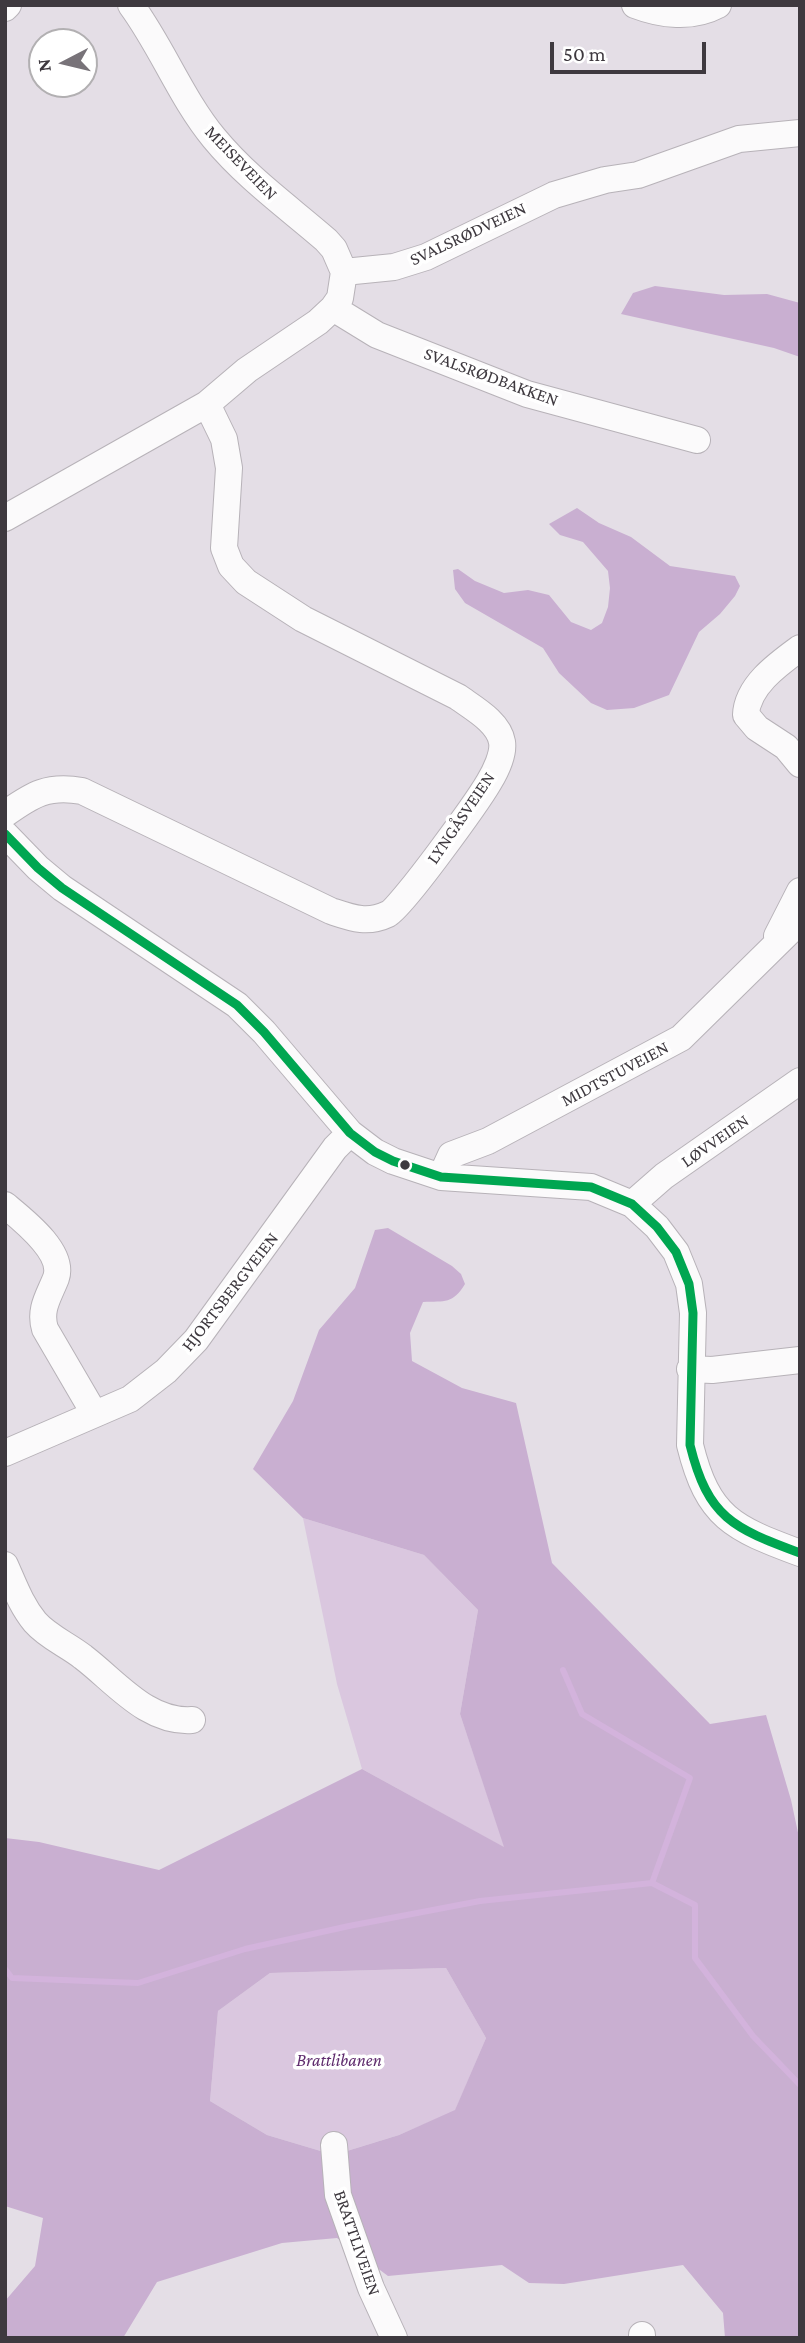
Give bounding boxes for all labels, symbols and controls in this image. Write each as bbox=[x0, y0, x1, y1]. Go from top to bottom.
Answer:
north arrow bbox=[28, 28, 98, 98]
scale bar bbox=[553, 28, 709, 72]
text: 50 m bbox=[563, 42, 606, 66]
text: N bbox=[32, 58, 55, 73]
street label: MEISEVEIEN bbox=[200, 121, 282, 205]
street label: SVALSRØDVEIEN bbox=[406, 198, 530, 270]
street label: SVALSRØDBAKKEN bbox=[421, 343, 561, 411]
street label: LYNGÅSVEIEN bbox=[422, 768, 500, 868]
street label: MIDTSTUVEIEN bbox=[557, 1037, 673, 1111]
street label: LØVVEIEN bbox=[677, 1110, 753, 1172]
unlabelled marker bbox=[398, 1158, 412, 1172]
street label: HJORTSBERGVEIEN bbox=[177, 1228, 283, 1356]
park label: Brattlibanen bbox=[296, 2049, 382, 2071]
street label: BRATTLIVEIEN bbox=[329, 2187, 385, 2299]

